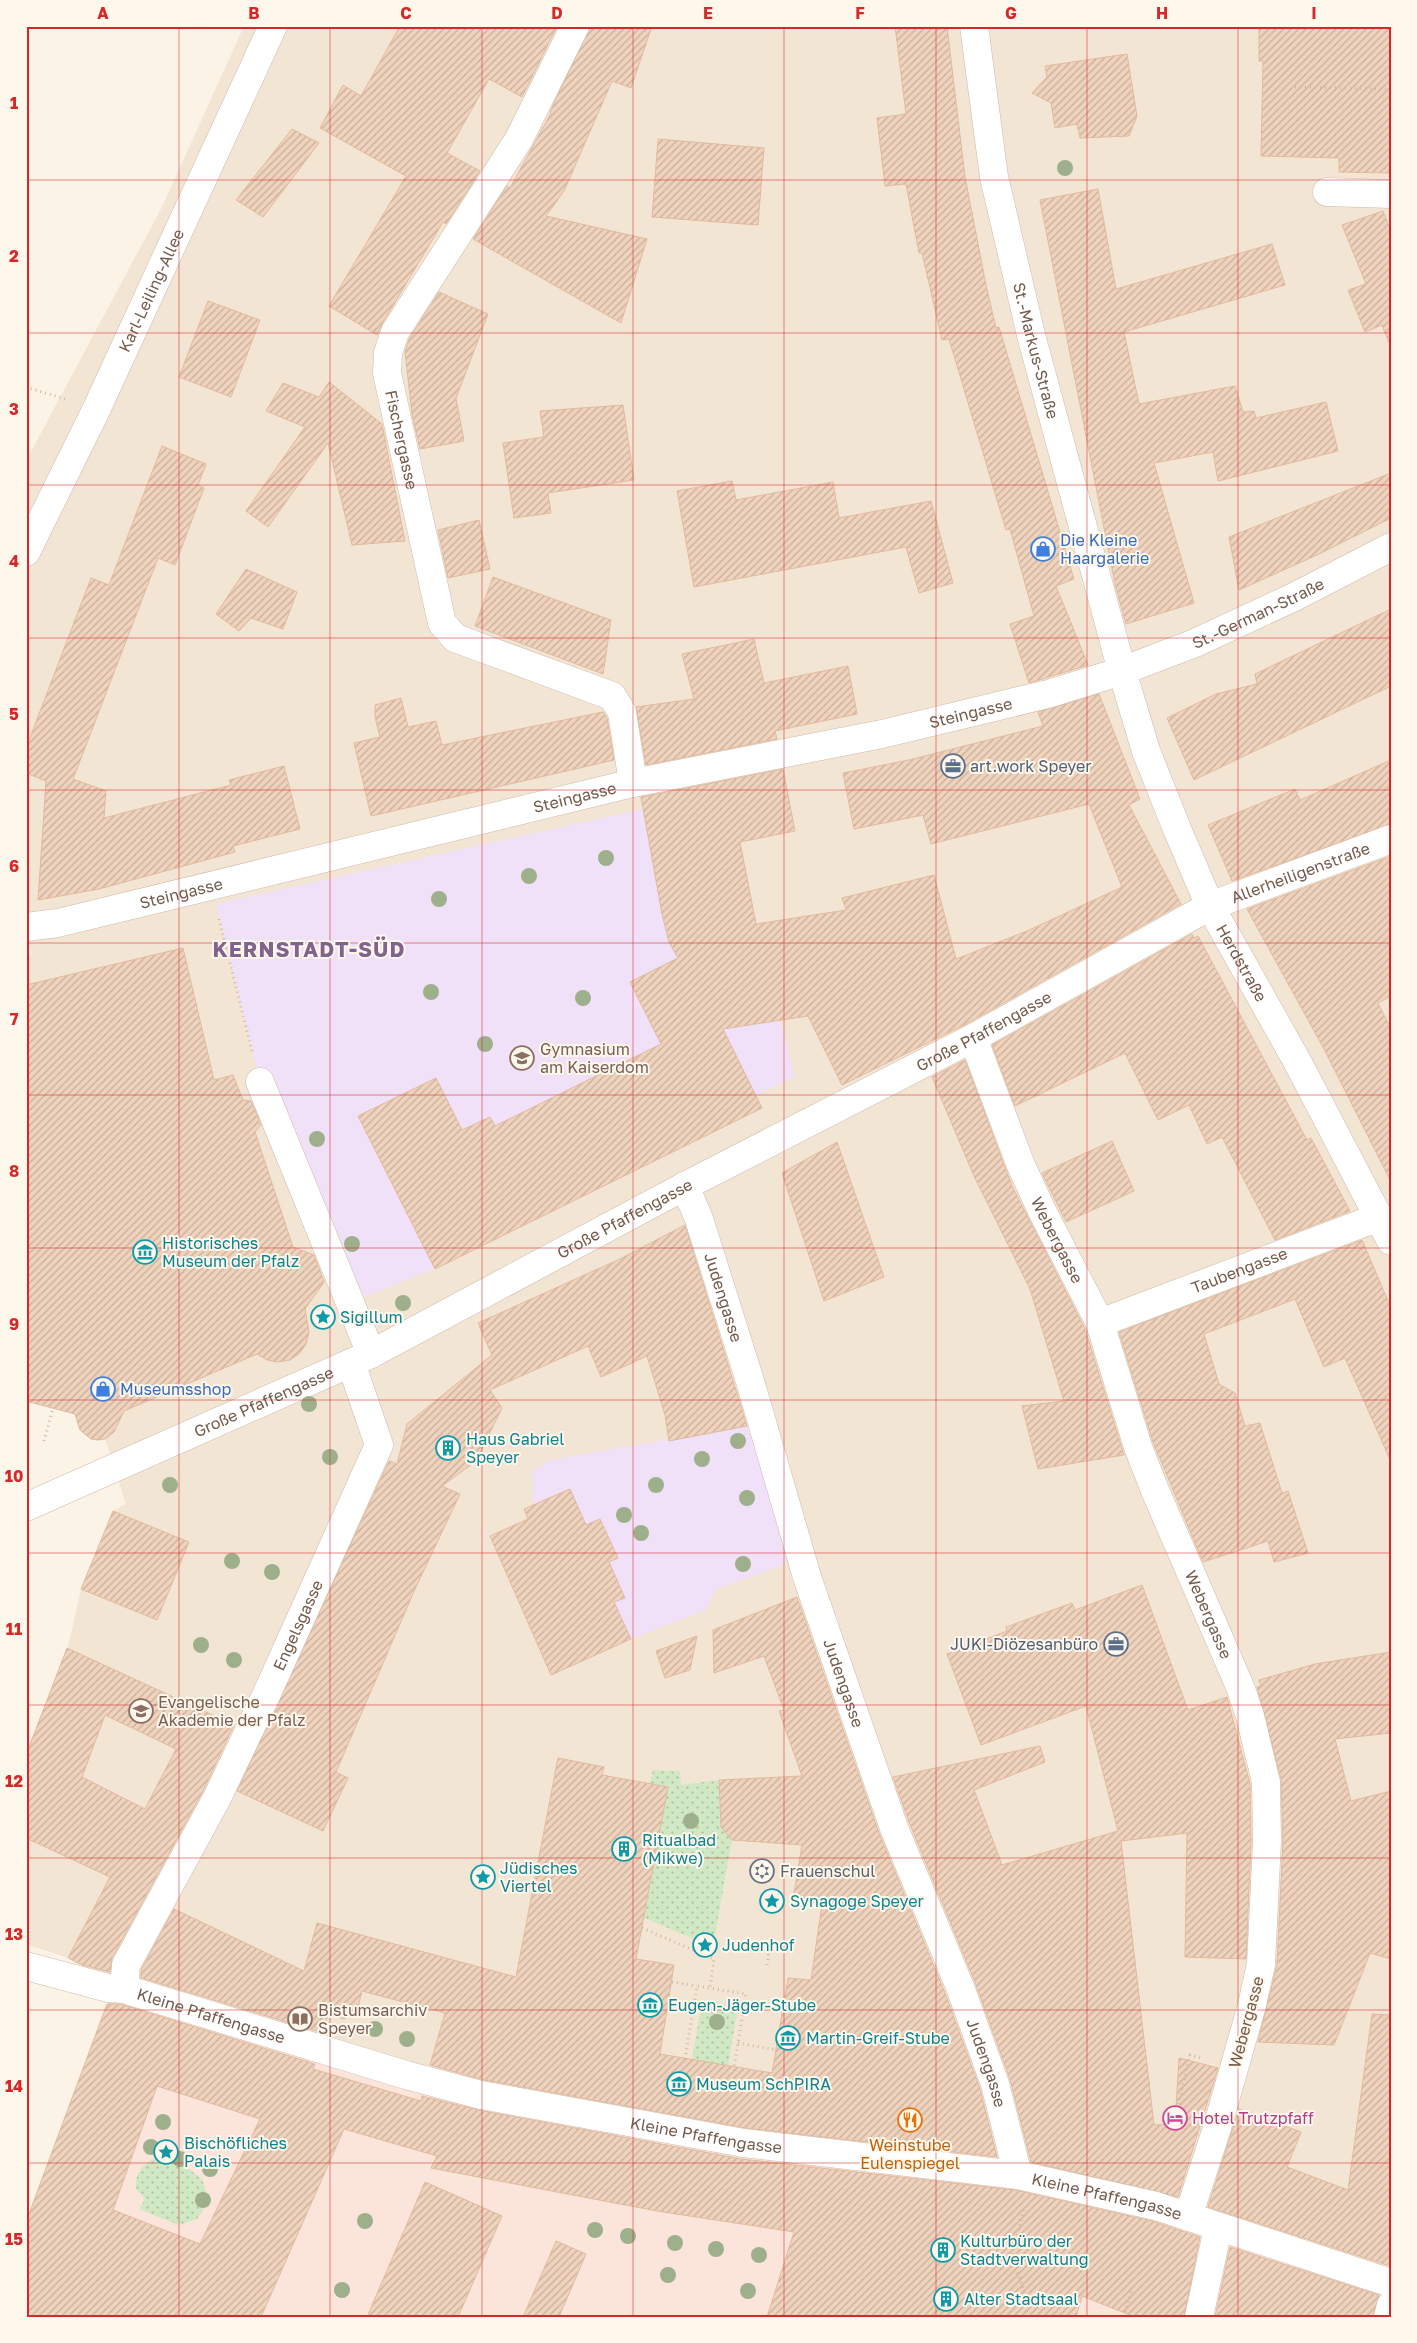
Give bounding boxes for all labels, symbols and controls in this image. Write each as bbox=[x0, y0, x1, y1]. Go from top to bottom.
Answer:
text: A bbox=[97, 3, 109, 23]
text: B bbox=[248, 3, 260, 23]
text: C bbox=[400, 3, 412, 23]
text: D bbox=[551, 3, 563, 23]
text: E bbox=[703, 3, 713, 23]
text: F bbox=[855, 3, 865, 23]
text: G bbox=[1005, 3, 1017, 23]
text: H bbox=[1156, 3, 1168, 23]
text: I bbox=[1311, 3, 1317, 23]
text: 1 bbox=[10, 93, 18, 113]
street label: Karl-Leiling-Allee bbox=[114, 226, 188, 355]
text: 2 bbox=[9, 246, 19, 266]
street label: St.-Markus-Straße bbox=[1009, 280, 1063, 421]
street label: Fischergasse bbox=[381, 388, 422, 491]
text: 3 bbox=[9, 399, 19, 419]
place label: Die Kleine Haargalerie bbox=[1060, 530, 1149, 568]
shop icon: Die Kleine Haargalerie bbox=[1030, 536, 1056, 562]
text: 4 bbox=[9, 551, 19, 571]
street label: St.-German-Straße bbox=[1189, 573, 1327, 653]
street label: Steingasse bbox=[927, 693, 1014, 732]
text: 5 bbox=[9, 704, 19, 724]
office icon: art.work Speyer bbox=[940, 753, 966, 779]
place label: art.work Speyer bbox=[970, 756, 1092, 776]
street label: Steingasse bbox=[531, 777, 618, 817]
street label: Allerheiligenstraße bbox=[1228, 838, 1373, 907]
text: 6 bbox=[9, 856, 19, 876]
street label: Steingasse bbox=[138, 873, 225, 913]
street label: Herdstraße bbox=[1212, 920, 1272, 1005]
district label: KERNSTADT-SÜD bbox=[213, 936, 405, 962]
street label: Große Pfaffengasse bbox=[913, 986, 1055, 1076]
text: 7 bbox=[10, 1009, 19, 1029]
place label: Gymnasium am Kaiserdom bbox=[540, 1039, 649, 1077]
school or university icon: Gymnasium am Kaiserdom bbox=[509, 1045, 535, 1071]
text: 8 bbox=[9, 1161, 19, 1181]
street label: Große Pfaffengasse bbox=[553, 1174, 696, 1263]
street label: Webergasse bbox=[1027, 1194, 1088, 1286]
place label: Historisches Museum der Pfalz bbox=[162, 1233, 299, 1271]
museum icon: Historisches Museum der Pfalz bbox=[132, 1239, 158, 1265]
street label: Taubengasse bbox=[1188, 1243, 1290, 1297]
street label: Judengasse bbox=[700, 1250, 747, 1345]
place icon: Sigillum bbox=[310, 1304, 336, 1330]
place label: Sigillum bbox=[340, 1307, 403, 1327]
text: 9 bbox=[9, 1314, 19, 1334]
street label: Große Pfaffengasse bbox=[191, 1362, 337, 1441]
shop icon: Museumsshop bbox=[90, 1376, 116, 1402]
place label: Museumsshop bbox=[120, 1379, 231, 1399]
place label: Haus Gabriel Speyer bbox=[466, 1429, 564, 1467]
building icon: Haus Gabriel Speyer bbox=[435, 1435, 461, 1461]
text: 10 bbox=[5, 1466, 23, 1486]
street label: Webergasse bbox=[1181, 1567, 1237, 1662]
street label: Engelsgasse bbox=[269, 1577, 327, 1674]
text: 11 bbox=[6, 1619, 22, 1639]
office icon: JUKI-Diözesanbüro bbox=[1103, 1631, 1129, 1657]
place label: JUKI-Diözesanbüro bbox=[950, 1634, 1098, 1654]
street label: Judengasse bbox=[819, 1636, 868, 1730]
place label: Evangelische Akademie der Pfalz bbox=[158, 1692, 306, 1730]
school or university icon: Evangelische Akademie der Pfalz bbox=[128, 1698, 154, 1724]
text: 12 bbox=[5, 1771, 23, 1791]
place label: Ritualbad (Mikwe) bbox=[642, 1830, 716, 1868]
building icon: Ritualbad (Mikwe) bbox=[611, 1836, 637, 1862]
place label: Jüdisches Viertel bbox=[500, 1858, 578, 1896]
synagogue icon: Frauenschul bbox=[749, 1858, 775, 1884]
place label: Frauenschul bbox=[780, 1861, 875, 1881]
place icon: Jüdisches Viertel bbox=[470, 1864, 496, 1890]
place icon: Synagoge Speyer bbox=[759, 1888, 785, 1914]
place label: Synagoge Speyer bbox=[790, 1891, 924, 1911]
text: 13 bbox=[5, 1924, 23, 1944]
place icon: Judenhof bbox=[692, 1932, 718, 1958]
place label: Judenhof bbox=[722, 1935, 795, 1955]
street label: Webergasse bbox=[1224, 1974, 1268, 2070]
street label: Kleine Pfaffengasse bbox=[135, 1984, 288, 2048]
museum icon: Eugen-Jäger-Stube bbox=[637, 1992, 663, 2018]
place label: Eugen-Jäger-Stube bbox=[668, 1995, 816, 2015]
place label: Bistumsarchiv Speyer bbox=[318, 2000, 427, 2038]
library icon: Bistumsarchiv Speyer bbox=[287, 2006, 313, 2032]
street label: Judengasse bbox=[962, 2016, 1010, 2109]
museum icon: Martin-Greif-Stube bbox=[775, 2025, 801, 2051]
place label: Martin-Greif-Stube bbox=[806, 2028, 950, 2048]
museum icon: Museum SchPIRA bbox=[666, 2071, 692, 2097]
place label: Museum SchPIRA bbox=[696, 2074, 831, 2094]
text: 14 bbox=[5, 2076, 23, 2096]
hotel icon: Hotel Trutzpfaff bbox=[1162, 2105, 1188, 2131]
restaurant icon: Weinstube Eulenspiegel bbox=[897, 2107, 923, 2133]
place label: Hotel Trutzpfaff bbox=[1192, 2108, 1314, 2128]
street label: Kleine Pfaffengasse bbox=[628, 2112, 783, 2157]
place label: Bischöfliches Palais bbox=[184, 2133, 287, 2171]
place label: Weinstube Eulenspiegel bbox=[860, 2135, 960, 2173]
place icon: Bischöfliches Palais bbox=[153, 2139, 179, 2165]
street label: Kleine Pfaffengasse bbox=[1030, 2168, 1185, 2224]
text: 15 bbox=[5, 2229, 23, 2249]
place label: Kulturbüro der Stadtverwaltung bbox=[960, 2231, 1089, 2269]
building icon: Kulturbüro der Stadtverwaltung bbox=[930, 2237, 956, 2263]
building icon: Alter Stadtsaal bbox=[933, 2286, 959, 2312]
place label: Alter Stadtsaal bbox=[964, 2289, 1078, 2309]

